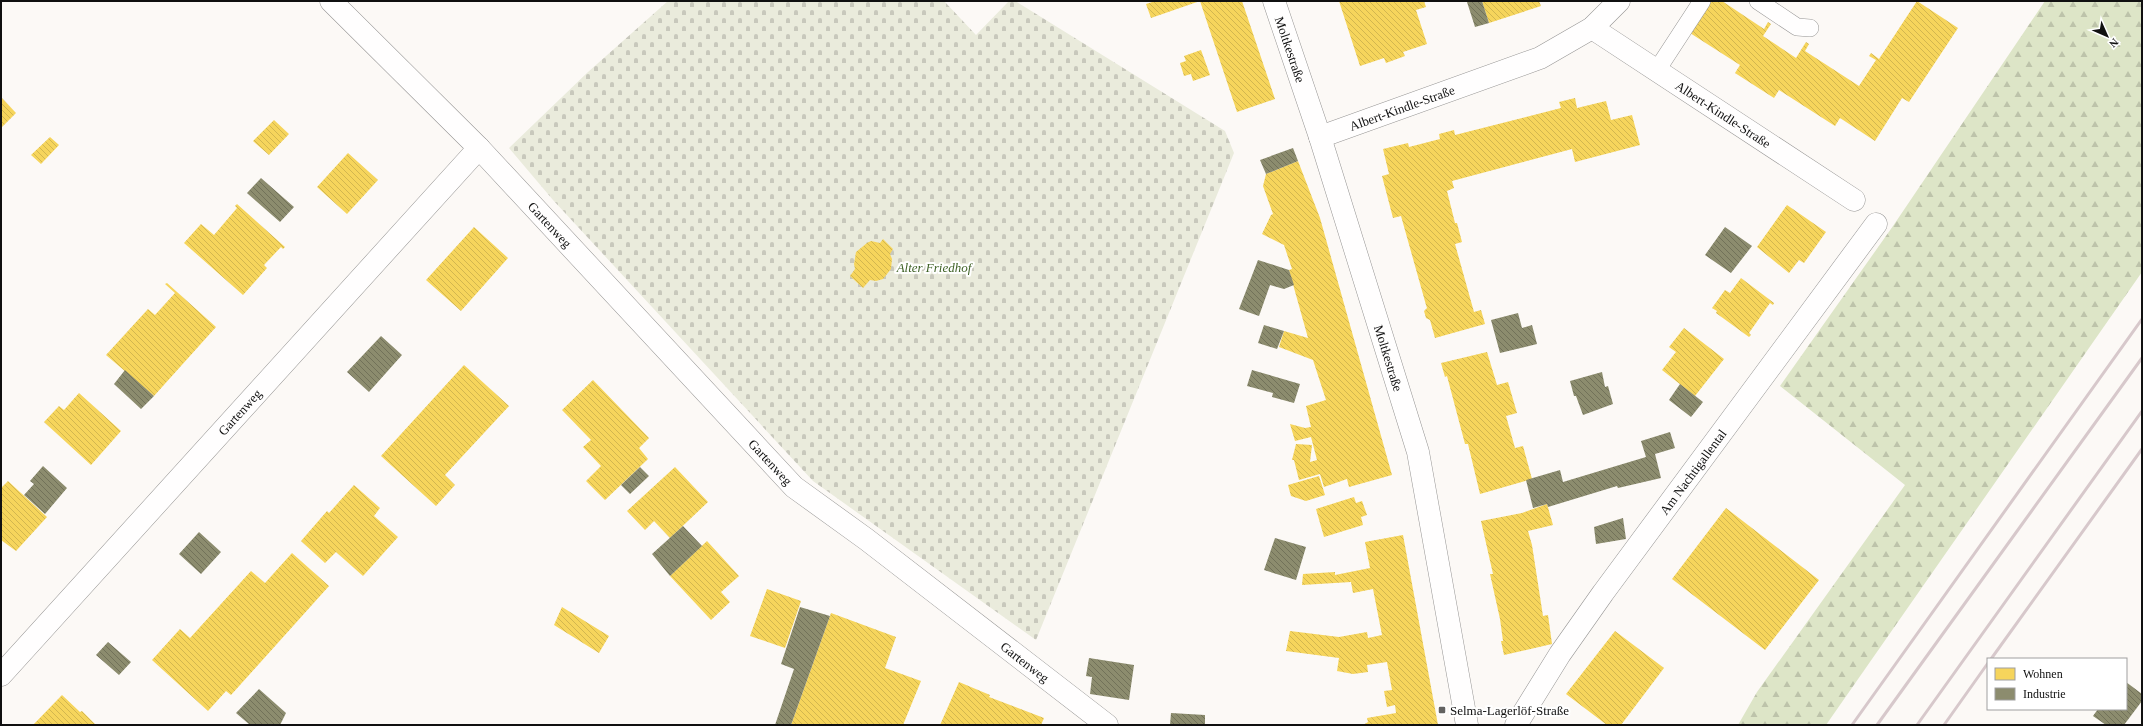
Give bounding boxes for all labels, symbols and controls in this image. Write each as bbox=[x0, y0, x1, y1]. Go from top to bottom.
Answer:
street label: Moltkestraße bbox=[1272, 14, 1309, 84]
north arrow bbox=[2087, 16, 2127, 56]
text: N bbox=[2107, 36, 2121, 50]
street label: Albert-Kindle-Straße bbox=[1673, 78, 1774, 151]
street label: Albert-Kindle-Straße bbox=[1347, 82, 1457, 133]
street label: Gartenweg bbox=[525, 199, 575, 251]
park label: Alter Friedhof bbox=[896, 260, 974, 275]
street label: Moltkestraße bbox=[1371, 323, 1406, 393]
street label: Gartenweg bbox=[215, 385, 265, 438]
street label: Am Nachtigallental bbox=[1656, 426, 1729, 517]
street label: Gartenweg bbox=[746, 436, 796, 488]
street label: Gartenweg bbox=[998, 638, 1053, 685]
legend bbox=[1987, 658, 2127, 710]
text: Wohnen bbox=[2023, 667, 2063, 681]
text: Industrie bbox=[2023, 687, 2066, 701]
place label: Selma-Lagerlöf-Straße bbox=[1450, 703, 1569, 718]
marker: Selma-Lagerlöf-Straße bbox=[1437, 705, 1447, 715]

